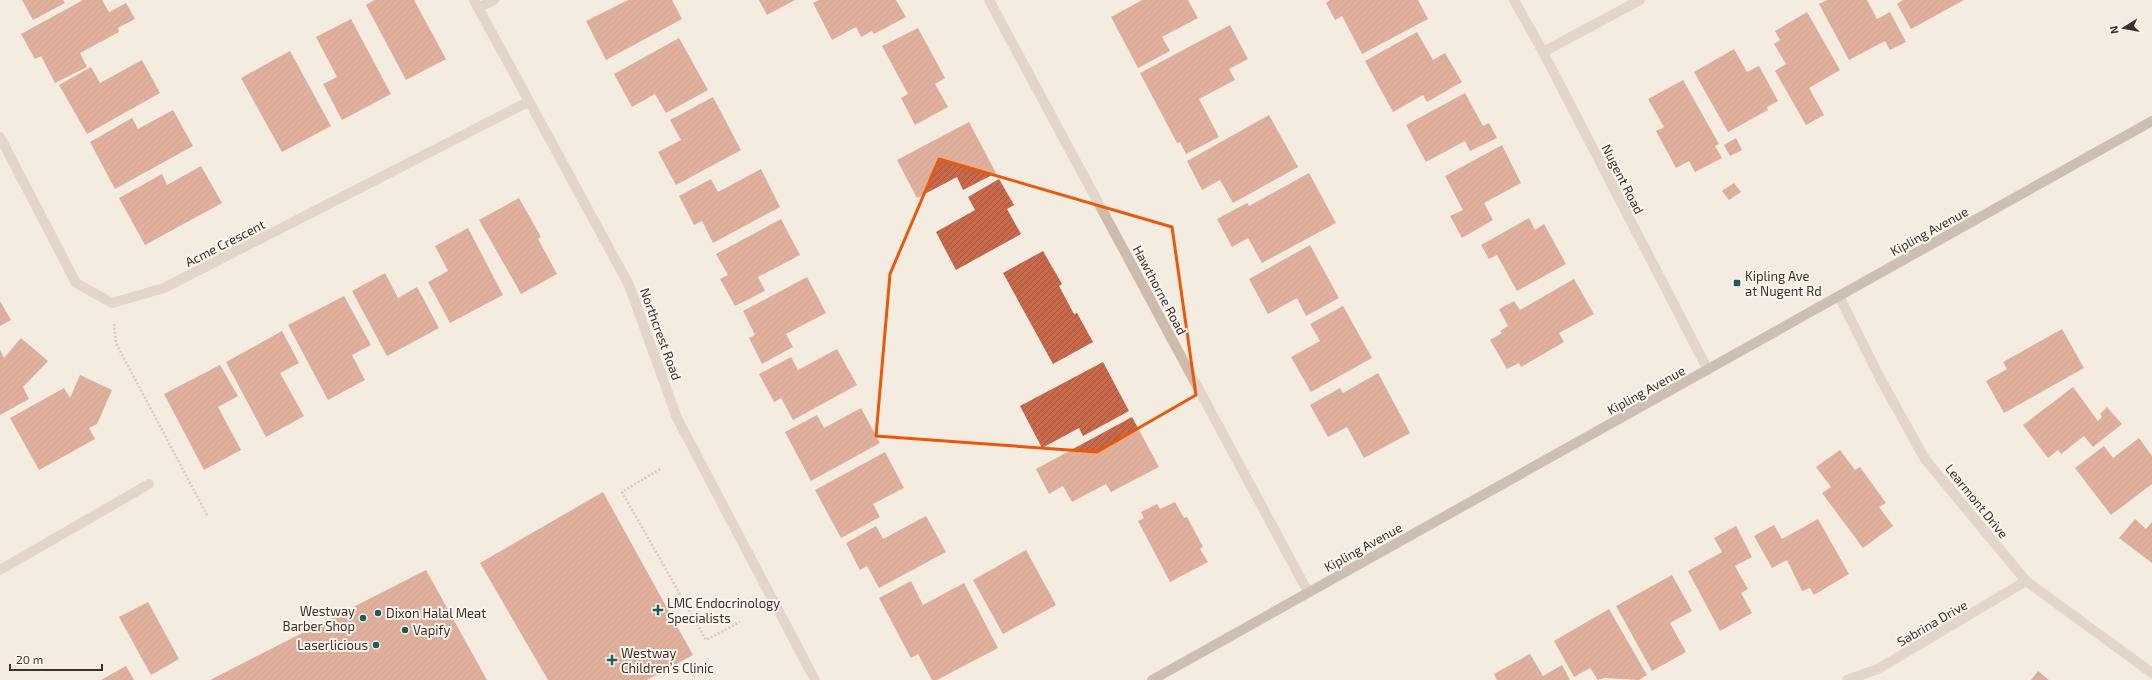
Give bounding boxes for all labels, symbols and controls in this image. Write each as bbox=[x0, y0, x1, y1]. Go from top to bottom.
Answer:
north arrow bbox=[2104, 8, 2144, 48]
text: N bbox=[2107, 25, 2121, 35]
street label: Nugent Road bbox=[1599, 141, 1647, 217]
street label: Kipling Avenue bbox=[1887, 203, 1971, 259]
street label: Acme Crescent bbox=[182, 216, 268, 270]
street label: Hawthorne Road bbox=[1130, 243, 1190, 337]
place label: Kipling Ave at Nugent Rd bbox=[1745, 268, 1822, 299]
marker: Kipling Ave at Nugent Rd bbox=[1732, 278, 1742, 288]
street label: Northcrest Road bbox=[637, 286, 685, 382]
street label: Kipling Avenue bbox=[1604, 362, 1688, 418]
street label: Learmont Drive bbox=[1942, 461, 2012, 541]
street label: Kipling Avenue bbox=[1321, 519, 1405, 575]
place label: LMC Endocrinology Specialists bbox=[667, 595, 780, 626]
street label: Sabrina Drive bbox=[1894, 596, 1970, 650]
place label: Westway Barber Shop bbox=[283, 603, 355, 634]
marker: LMC Endocrinology Specialists bbox=[652, 604, 664, 616]
place label: Dixon Halal Meat bbox=[386, 605, 486, 621]
marker: Dixon Halal Meat bbox=[373, 608, 383, 618]
marker: Westway Barber Shop bbox=[358, 613, 368, 623]
place label: Vapify bbox=[413, 622, 450, 638]
marker: Vapify bbox=[400, 625, 410, 635]
place label: Laserlicious bbox=[297, 637, 368, 653]
marker: Laserlicious bbox=[371, 640, 381, 650]
place label: Westway Children’s Clinic bbox=[621, 645, 714, 676]
scale bar bbox=[10, 646, 102, 672]
text: 20 m bbox=[16, 652, 43, 666]
marker: Westway Children’s Clinic bbox=[606, 654, 618, 666]

